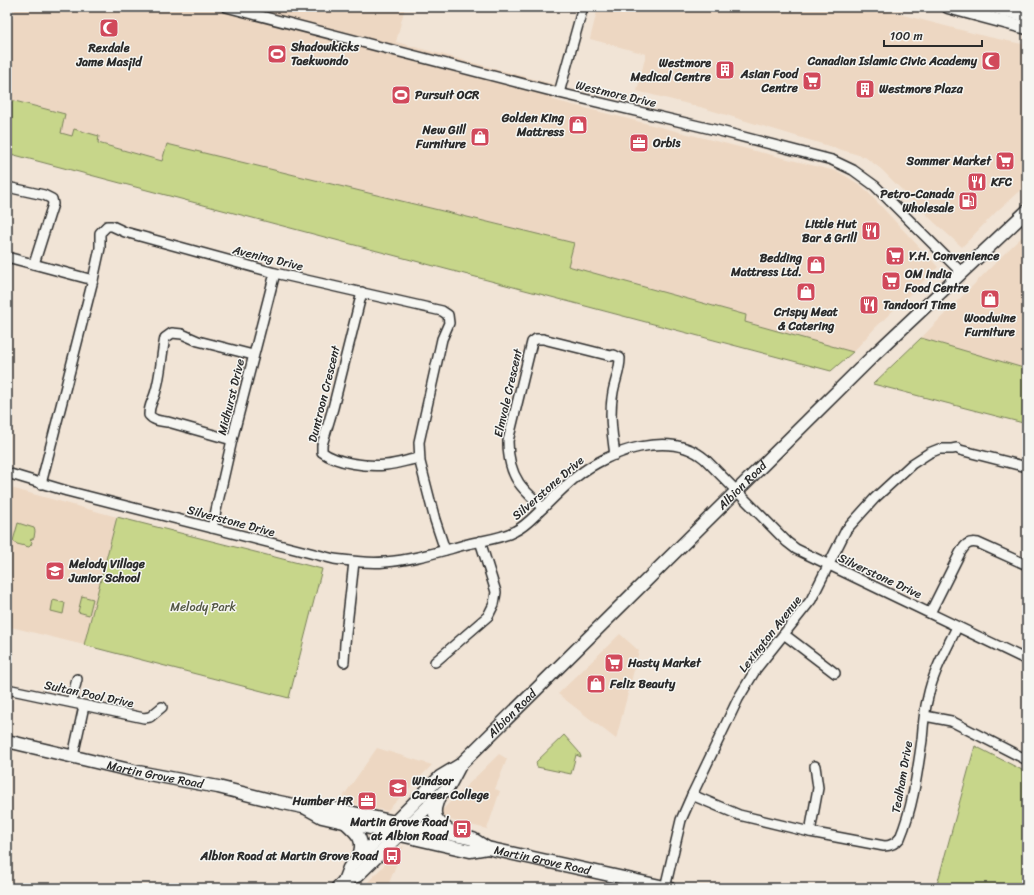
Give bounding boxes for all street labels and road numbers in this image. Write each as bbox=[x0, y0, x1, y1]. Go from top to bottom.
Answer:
street label: Westmore Drive bbox=[573, 74, 659, 114]
street label: Avening Drive bbox=[229, 238, 306, 277]
street label: Duntroon Crescent bbox=[301, 342, 347, 445]
street label: Elmvale Crescent bbox=[487, 345, 529, 439]
street label: Midhurst Drive bbox=[211, 356, 251, 438]
street label: Silverstone Drive bbox=[507, 450, 589, 526]
street label: Albion Road bbox=[712, 455, 773, 516]
street label: Silverstone Drive bbox=[185, 499, 278, 543]
street label: Silverstone Drive bbox=[834, 547, 926, 605]
street label: Lexington Avenue bbox=[733, 591, 807, 677]
street label: Sultan Pool Drive bbox=[42, 674, 136, 714]
street label: Albion Road bbox=[481, 683, 543, 744]
street label: Tealham Drive bbox=[885, 739, 919, 815]
street label: Martin Grove Road bbox=[105, 754, 206, 795]
street label: Martin Grove Road bbox=[492, 839, 593, 882]

